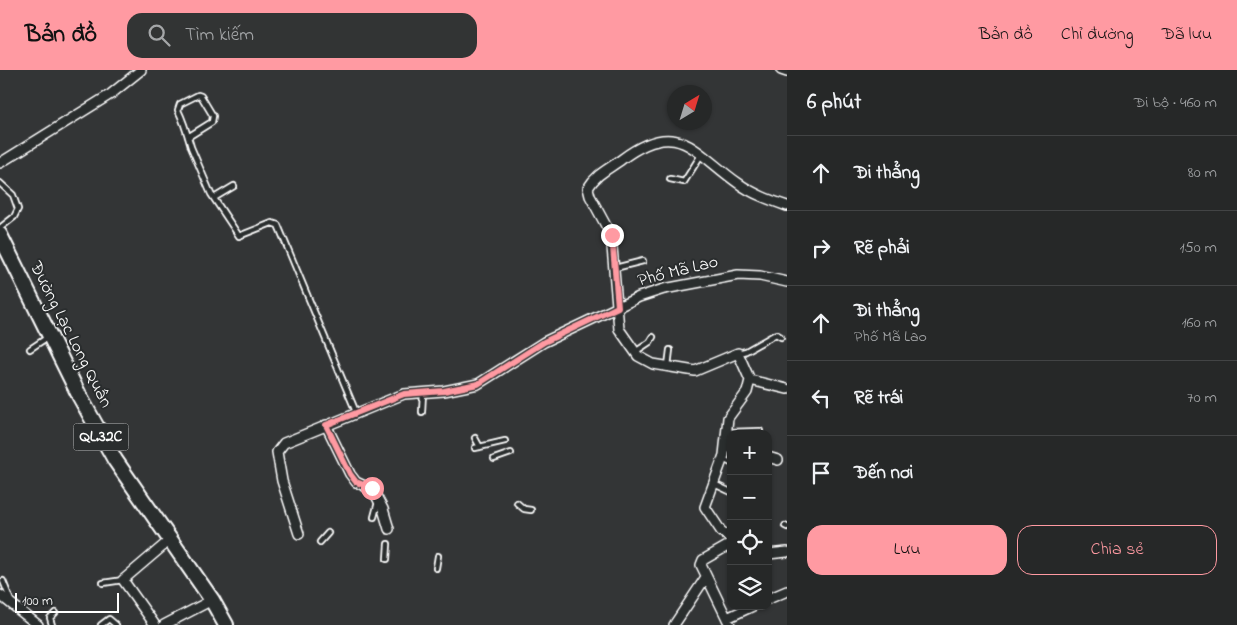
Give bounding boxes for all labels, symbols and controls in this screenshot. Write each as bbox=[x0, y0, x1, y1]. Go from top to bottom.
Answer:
search box bbox=[127, 13, 477, 58]
text: Bản đồ bbox=[25, 18, 97, 53]
icon: search bbox=[145, 21, 173, 49]
text: Tìm kiếm bbox=[185, 22, 254, 49]
text: Bản đồ bbox=[979, 22, 1033, 48]
text: Chỉ đường bbox=[1061, 22, 1134, 48]
text: Đã lưu bbox=[1162, 22, 1212, 48]
north arrow bbox=[667, 85, 712, 130]
text: 6 phút bbox=[807, 88, 861, 118]
text: Đi bộ · 460 m bbox=[1134, 91, 1217, 115]
icon: ahead bbox=[807, 159, 835, 187]
text: Đi thẳng bbox=[854, 160, 920, 187]
text: 80 m bbox=[1188, 161, 1217, 185]
route end bbox=[601, 224, 624, 247]
icon: right bbox=[807, 234, 835, 262]
text: Rẽ phải bbox=[854, 235, 910, 262]
text: 150 m bbox=[1179, 236, 1217, 260]
street label: Phố Mã Lao bbox=[635, 249, 721, 295]
street label: Đường Lạc Long Quân bbox=[21, 256, 118, 413]
text: Đi thẳng bbox=[854, 298, 920, 325]
icon: ahead bbox=[807, 309, 835, 337]
text: 160 m bbox=[1182, 311, 1217, 335]
text: Phố Mã Lao bbox=[854, 325, 927, 349]
icon: left bbox=[807, 384, 835, 412]
text: Rẽ trái bbox=[854, 385, 903, 412]
text: 70 m bbox=[1187, 386, 1217, 410]
road number: QL.32C bbox=[74, 424, 128, 451]
map controls bbox=[727, 430, 772, 610]
button: + bbox=[727, 430, 772, 475]
icon: arrive bbox=[807, 459, 835, 487]
text: Đến nơi bbox=[854, 460, 913, 487]
button: − bbox=[727, 475, 772, 520]
route start bbox=[361, 477, 384, 500]
button: locate bbox=[727, 520, 772, 565]
button: Lưu bbox=[807, 525, 1007, 575]
button: Chia sẻ bbox=[1017, 525, 1217, 575]
button: layers bbox=[727, 565, 772, 610]
scale bar bbox=[15, 590, 119, 613]
text: 100 m bbox=[22, 591, 53, 612]

